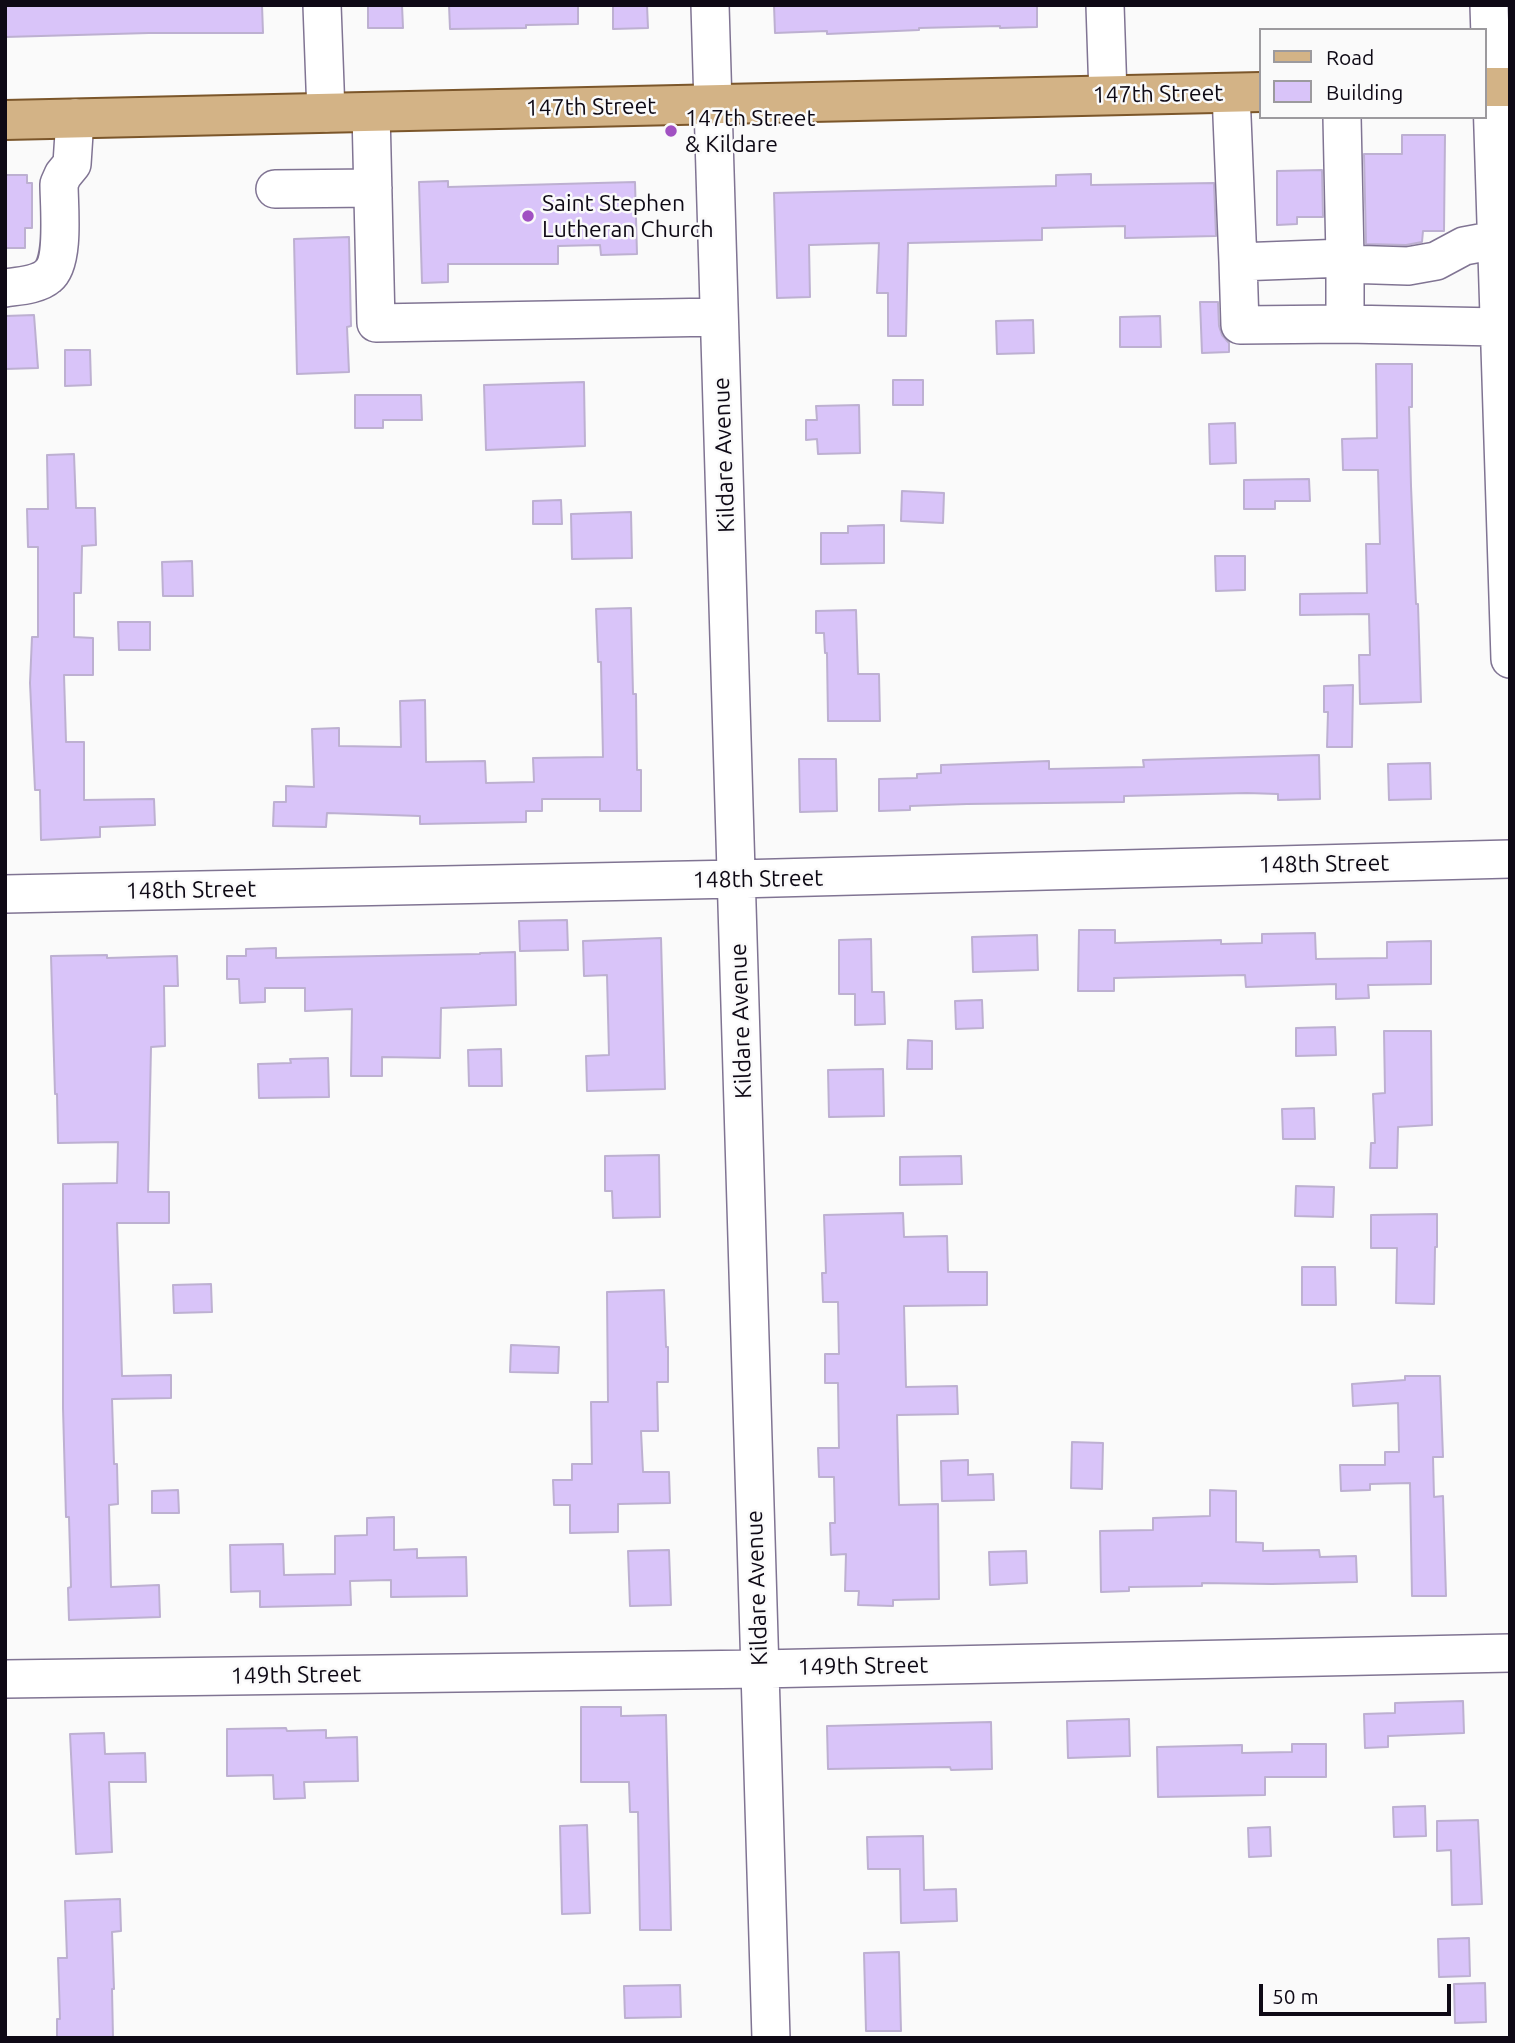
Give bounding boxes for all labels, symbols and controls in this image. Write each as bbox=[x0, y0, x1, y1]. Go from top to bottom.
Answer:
legend bbox=[1260, 28, 1487, 119]
text: Road bbox=[1326, 45, 1374, 69]
street label: 147th Street bbox=[1092, 79, 1224, 109]
text: Building bbox=[1326, 80, 1403, 104]
street label: 147th Street bbox=[525, 92, 657, 122]
place label: 147th Street & Kildare bbox=[685, 104, 816, 158]
marker: 147th Street & Kildare bbox=[663, 123, 679, 139]
place label: Saint Stephen Lutheran Church bbox=[542, 189, 714, 243]
marker: Saint Stephen Lutheran Church bbox=[520, 208, 536, 224]
street label: Kildare Avenue bbox=[707, 377, 741, 533]
street label: 148th Street bbox=[1258, 849, 1390, 879]
street label: 148th Street bbox=[692, 864, 824, 894]
street label: 148th Street bbox=[125, 875, 257, 905]
street label: Kildare Avenue bbox=[724, 943, 758, 1099]
street label: Kildare Avenue bbox=[740, 1510, 774, 1666]
street label: 149th Street bbox=[797, 1651, 929, 1681]
street label: 149th Street bbox=[230, 1660, 362, 1690]
scale bar bbox=[1263, 1969, 1456, 2013]
text: 50 m bbox=[1272, 1984, 1319, 2008]

